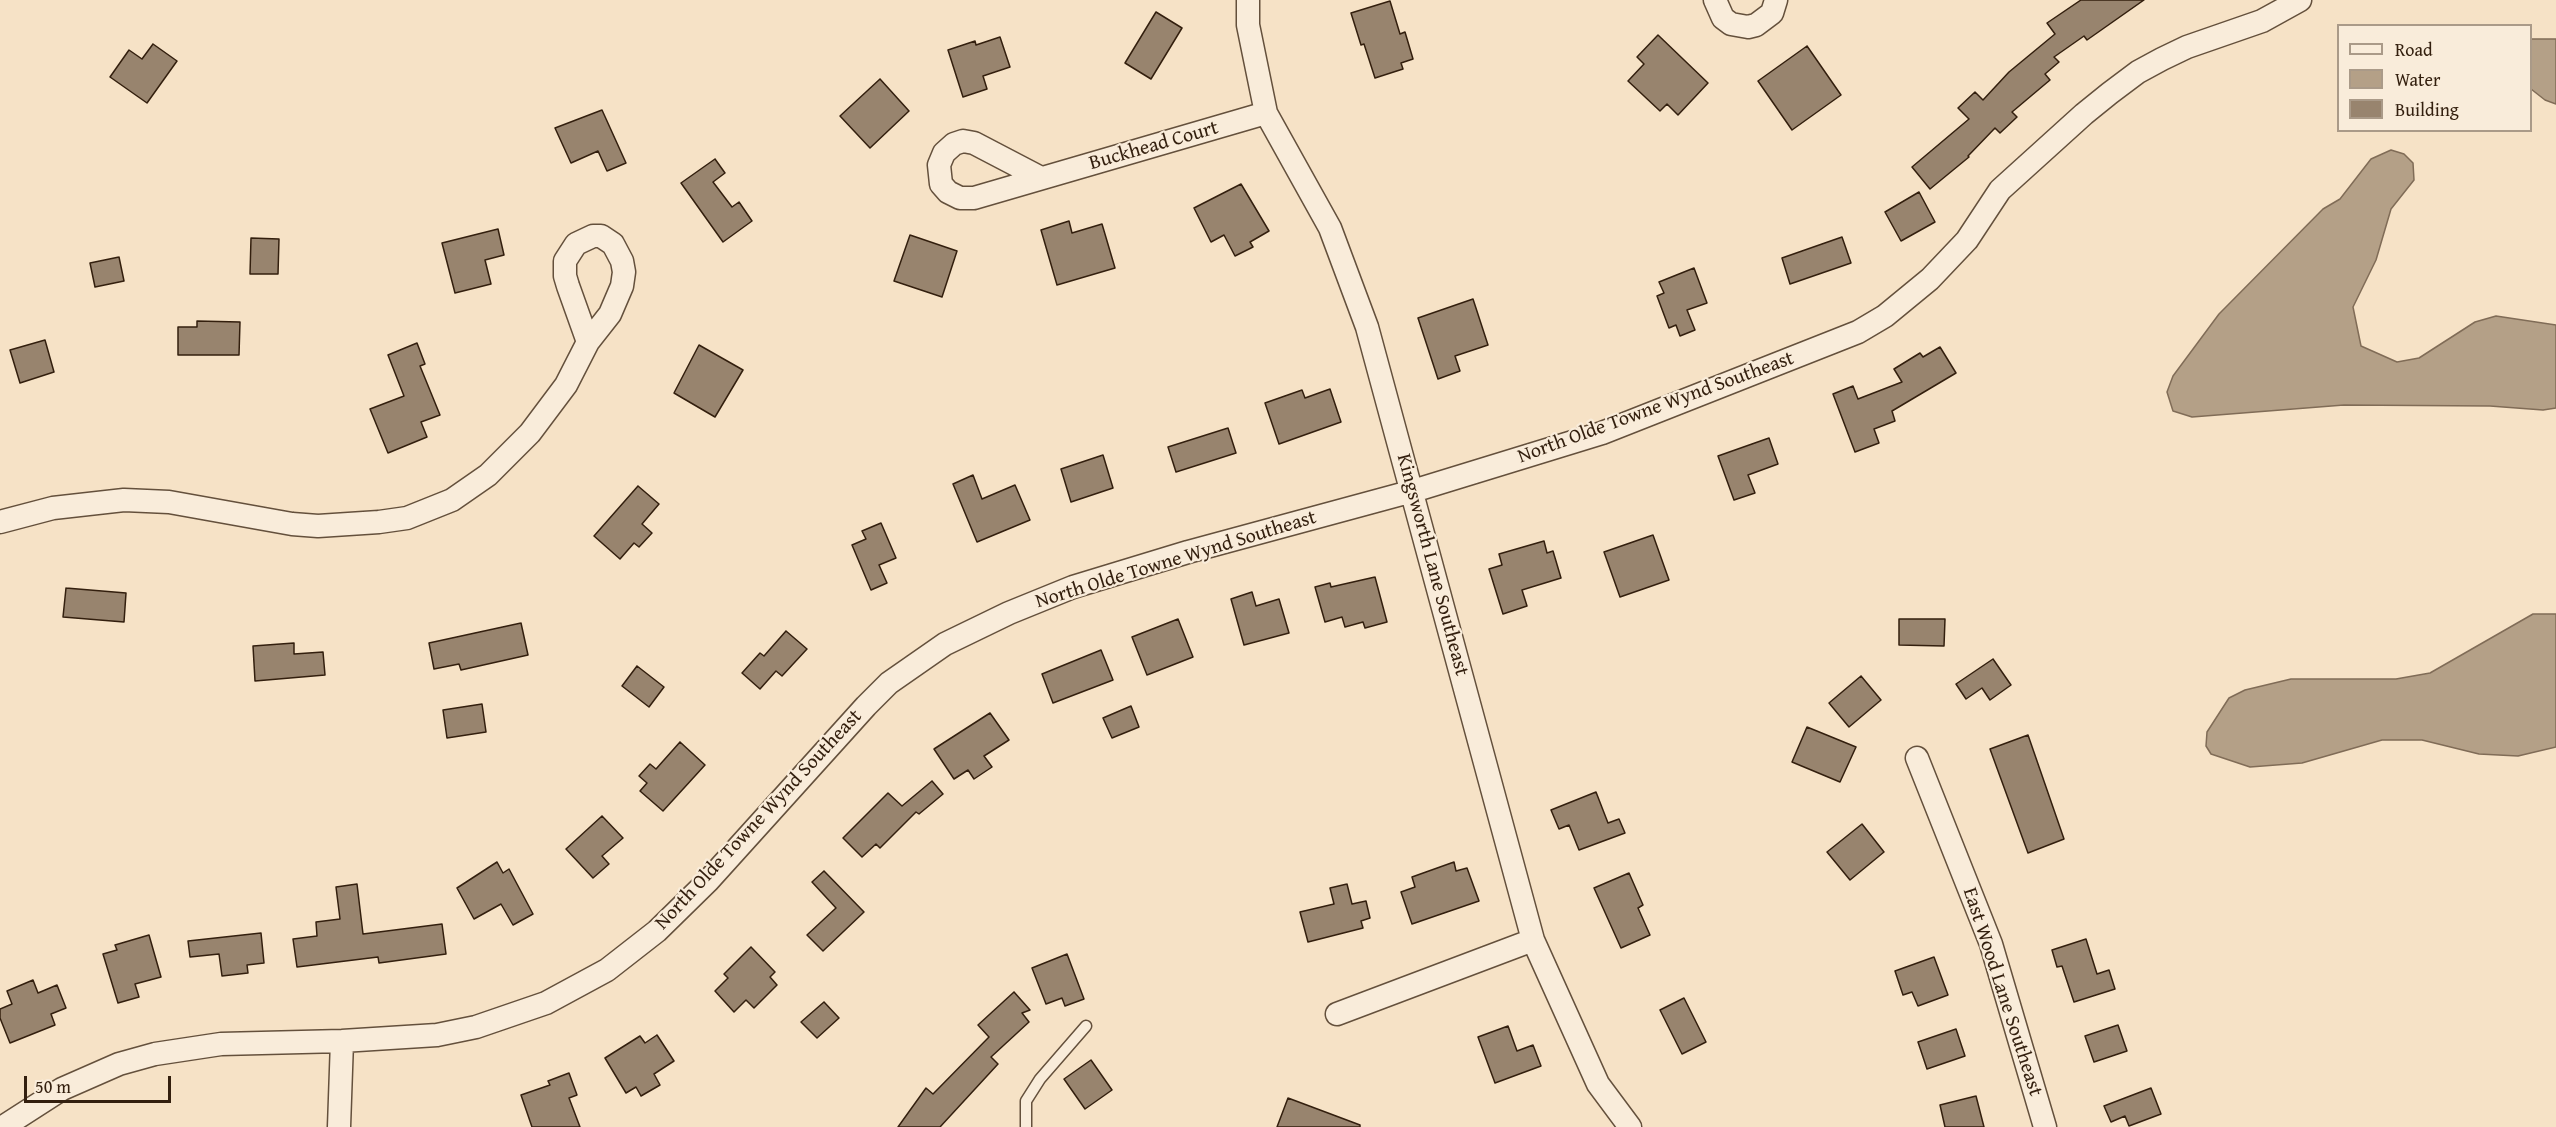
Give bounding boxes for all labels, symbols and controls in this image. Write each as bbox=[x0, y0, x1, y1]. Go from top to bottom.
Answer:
legend bbox=[2337, 24, 2532, 132]
text: Road bbox=[2395, 36, 2433, 63]
text: Water bbox=[2395, 66, 2440, 93]
text: Building bbox=[2395, 96, 2459, 123]
street label: Buckhead Court bbox=[1087, 116, 1221, 176]
street label: North Olde Towne Wynd Southeast bbox=[1515, 347, 1797, 469]
street label: Kingsworth Lane Southeast bbox=[1391, 451, 1473, 679]
street label: North Olde Towne Wynd Southeast bbox=[1033, 506, 1319, 614]
street label: North Olde Towne Wynd Southeast bbox=[651, 705, 867, 935]
street label: East Wood Lane Southeast bbox=[1957, 885, 2047, 1099]
scale bar bbox=[27, 1064, 174, 1102]
text: 50 m bbox=[35, 1073, 71, 1100]

